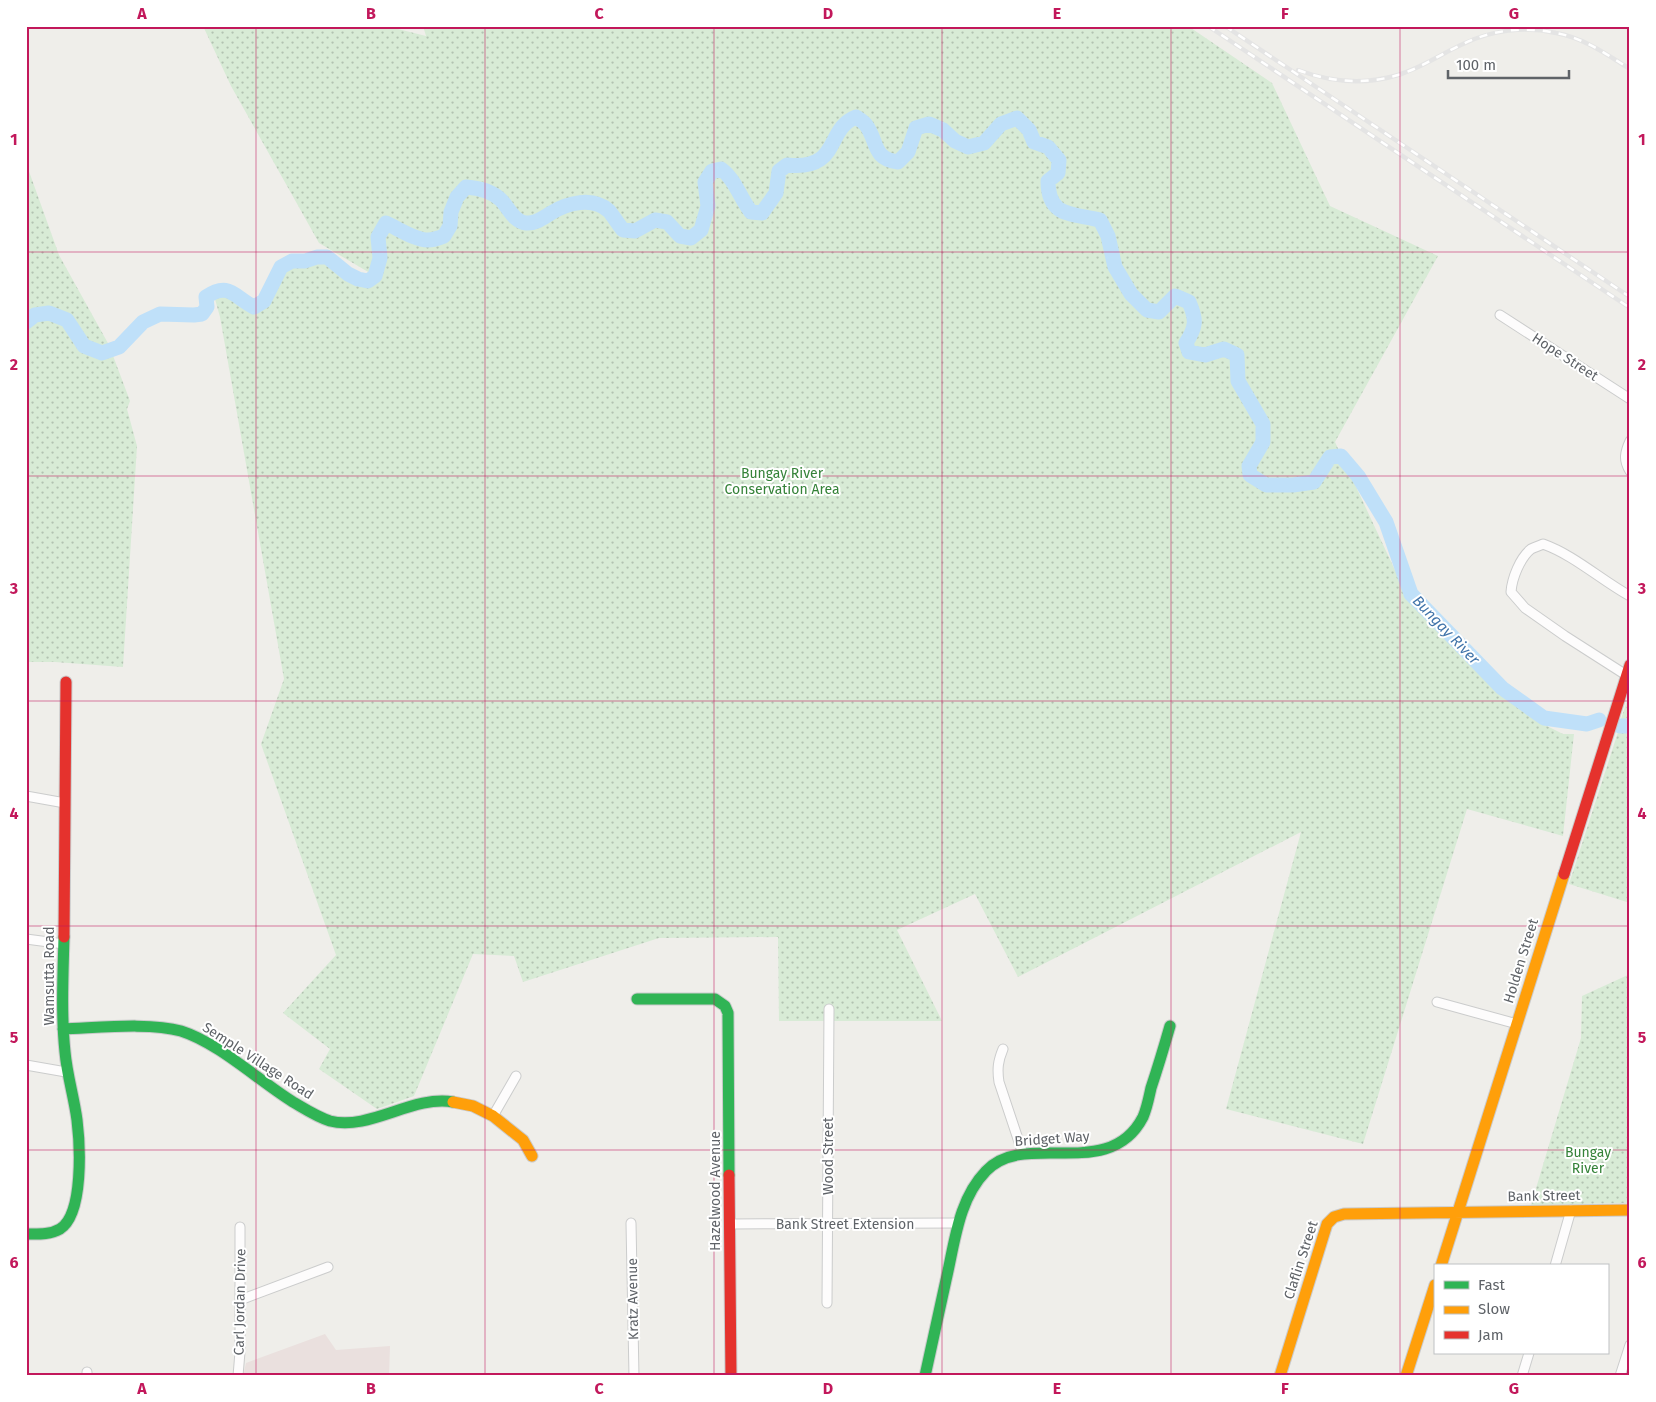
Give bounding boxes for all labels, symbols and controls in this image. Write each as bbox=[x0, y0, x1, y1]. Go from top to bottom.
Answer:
text: A bbox=[136, 4, 147, 23]
text: B bbox=[366, 4, 376, 23]
text: C bbox=[594, 4, 604, 23]
text: D bbox=[823, 4, 833, 23]
text: E bbox=[1053, 4, 1061, 23]
text: F bbox=[1281, 4, 1289, 23]
text: G bbox=[1509, 4, 1519, 23]
scale bar bbox=[1448, 48, 1570, 80]
text: 100 m bbox=[1456, 56, 1496, 74]
text: 1 bbox=[10, 130, 18, 149]
text: 1 bbox=[1638, 130, 1646, 149]
street label: Hope Street bbox=[1529, 329, 1602, 385]
text: 2 bbox=[10, 355, 18, 374]
text: 2 bbox=[1638, 355, 1646, 374]
park label: Bungay River Conservation Area bbox=[725, 465, 840, 498]
text: 3 bbox=[9, 579, 18, 598]
text: 3 bbox=[1637, 579, 1646, 598]
water label: Bungay River bbox=[1409, 592, 1484, 669]
text: 4 bbox=[9, 804, 19, 823]
text: 4 bbox=[1637, 804, 1647, 823]
street label: Holden Street bbox=[1500, 916, 1542, 1005]
street label: Wamsutta Road bbox=[41, 926, 58, 1026]
street label: Semple Village Road bbox=[199, 1019, 317, 1103]
text: 5 bbox=[10, 1028, 19, 1047]
text: 5 bbox=[1638, 1028, 1647, 1047]
street label: Wood Street bbox=[820, 1116, 837, 1195]
street label: Bridget Way bbox=[1014, 1128, 1090, 1150]
street label: Hazelwood Avenue bbox=[707, 1131, 724, 1251]
park label: Bungay River bbox=[1565, 1144, 1611, 1177]
street label: Bank Street bbox=[1507, 1187, 1582, 1205]
street label: Bank Street Extension bbox=[776, 1216, 914, 1233]
street label: Claflin Street bbox=[1280, 1218, 1322, 1301]
street label: Carl Jordan Drive bbox=[231, 1249, 249, 1355]
text: 6 bbox=[9, 1253, 19, 1272]
text: 6 bbox=[1637, 1253, 1647, 1272]
street label: Kratz Avenue bbox=[624, 1258, 642, 1340]
legend bbox=[1434, 1264, 1608, 1354]
text: Fast bbox=[1478, 1276, 1505, 1294]
text: Slow bbox=[1478, 1300, 1510, 1318]
text: Jam bbox=[1478, 1326, 1504, 1344]
text: A bbox=[136, 1379, 147, 1398]
text: B bbox=[366, 1379, 376, 1398]
text: C bbox=[594, 1379, 604, 1398]
text: D bbox=[823, 1379, 833, 1398]
text: E bbox=[1053, 1379, 1061, 1398]
text: F bbox=[1281, 1379, 1289, 1398]
text: G bbox=[1509, 1379, 1519, 1398]

